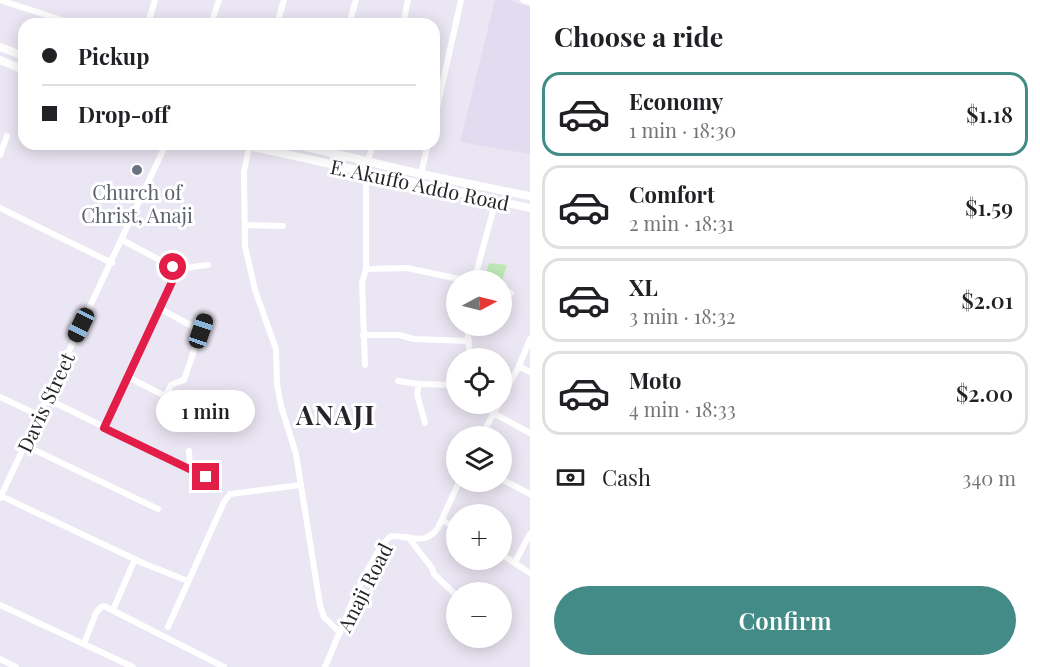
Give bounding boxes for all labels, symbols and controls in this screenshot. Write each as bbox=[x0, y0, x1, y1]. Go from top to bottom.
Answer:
text: Choose a ride bbox=[554, 18, 723, 54]
text: Pickup bbox=[78, 41, 149, 71]
text: Economy bbox=[629, 86, 723, 116]
icon: car bbox=[557, 87, 611, 141]
text: Drop-off bbox=[78, 99, 169, 129]
text: $1.18 bbox=[966, 99, 1013, 129]
text: 1 min · 18:30 bbox=[629, 116, 736, 143]
street label: E. Akuffo Addo Road bbox=[328, 152, 512, 216]
marker: Church of Christ, Anaji bbox=[130, 163, 144, 177]
place label: Church of Christ, Anaji bbox=[81, 178, 193, 228]
text: Comfort bbox=[629, 179, 715, 209]
icon: car bbox=[557, 180, 611, 234]
text: $1.59 bbox=[965, 192, 1013, 222]
text: 2 min · 18:31 bbox=[629, 209, 734, 236]
route start bbox=[159, 253, 186, 280]
north arrow bbox=[446, 270, 512, 336]
map controls bbox=[446, 270, 512, 648]
text: XL bbox=[629, 272, 658, 302]
icon: car bbox=[557, 273, 611, 327]
text: $2.01 bbox=[962, 285, 1013, 315]
text: 3 min · 18:32 bbox=[629, 302, 736, 329]
car bbox=[65, 305, 97, 345]
car bbox=[187, 311, 215, 351]
street label: Davis Street bbox=[10, 347, 80, 456]
button: locate bbox=[446, 348, 512, 414]
text: Moto bbox=[629, 365, 682, 395]
icon: car bbox=[557, 366, 611, 420]
text: $2.00 bbox=[956, 378, 1013, 408]
callout: 1 min bbox=[156, 390, 256, 432]
text: 4 min · 18:33 bbox=[629, 395, 736, 422]
text: 1 min bbox=[181, 397, 230, 424]
district label: ANAJI bbox=[295, 397, 376, 432]
button: layers bbox=[446, 426, 512, 492]
icon: cash bbox=[554, 461, 587, 494]
text: Cash bbox=[602, 462, 651, 492]
route end bbox=[192, 463, 219, 490]
text: 340 m bbox=[962, 464, 1016, 491]
button: + bbox=[446, 504, 512, 570]
street label: Anaji Road bbox=[330, 538, 398, 637]
button: − bbox=[446, 582, 512, 648]
button: Confirm bbox=[554, 586, 1016, 655]

